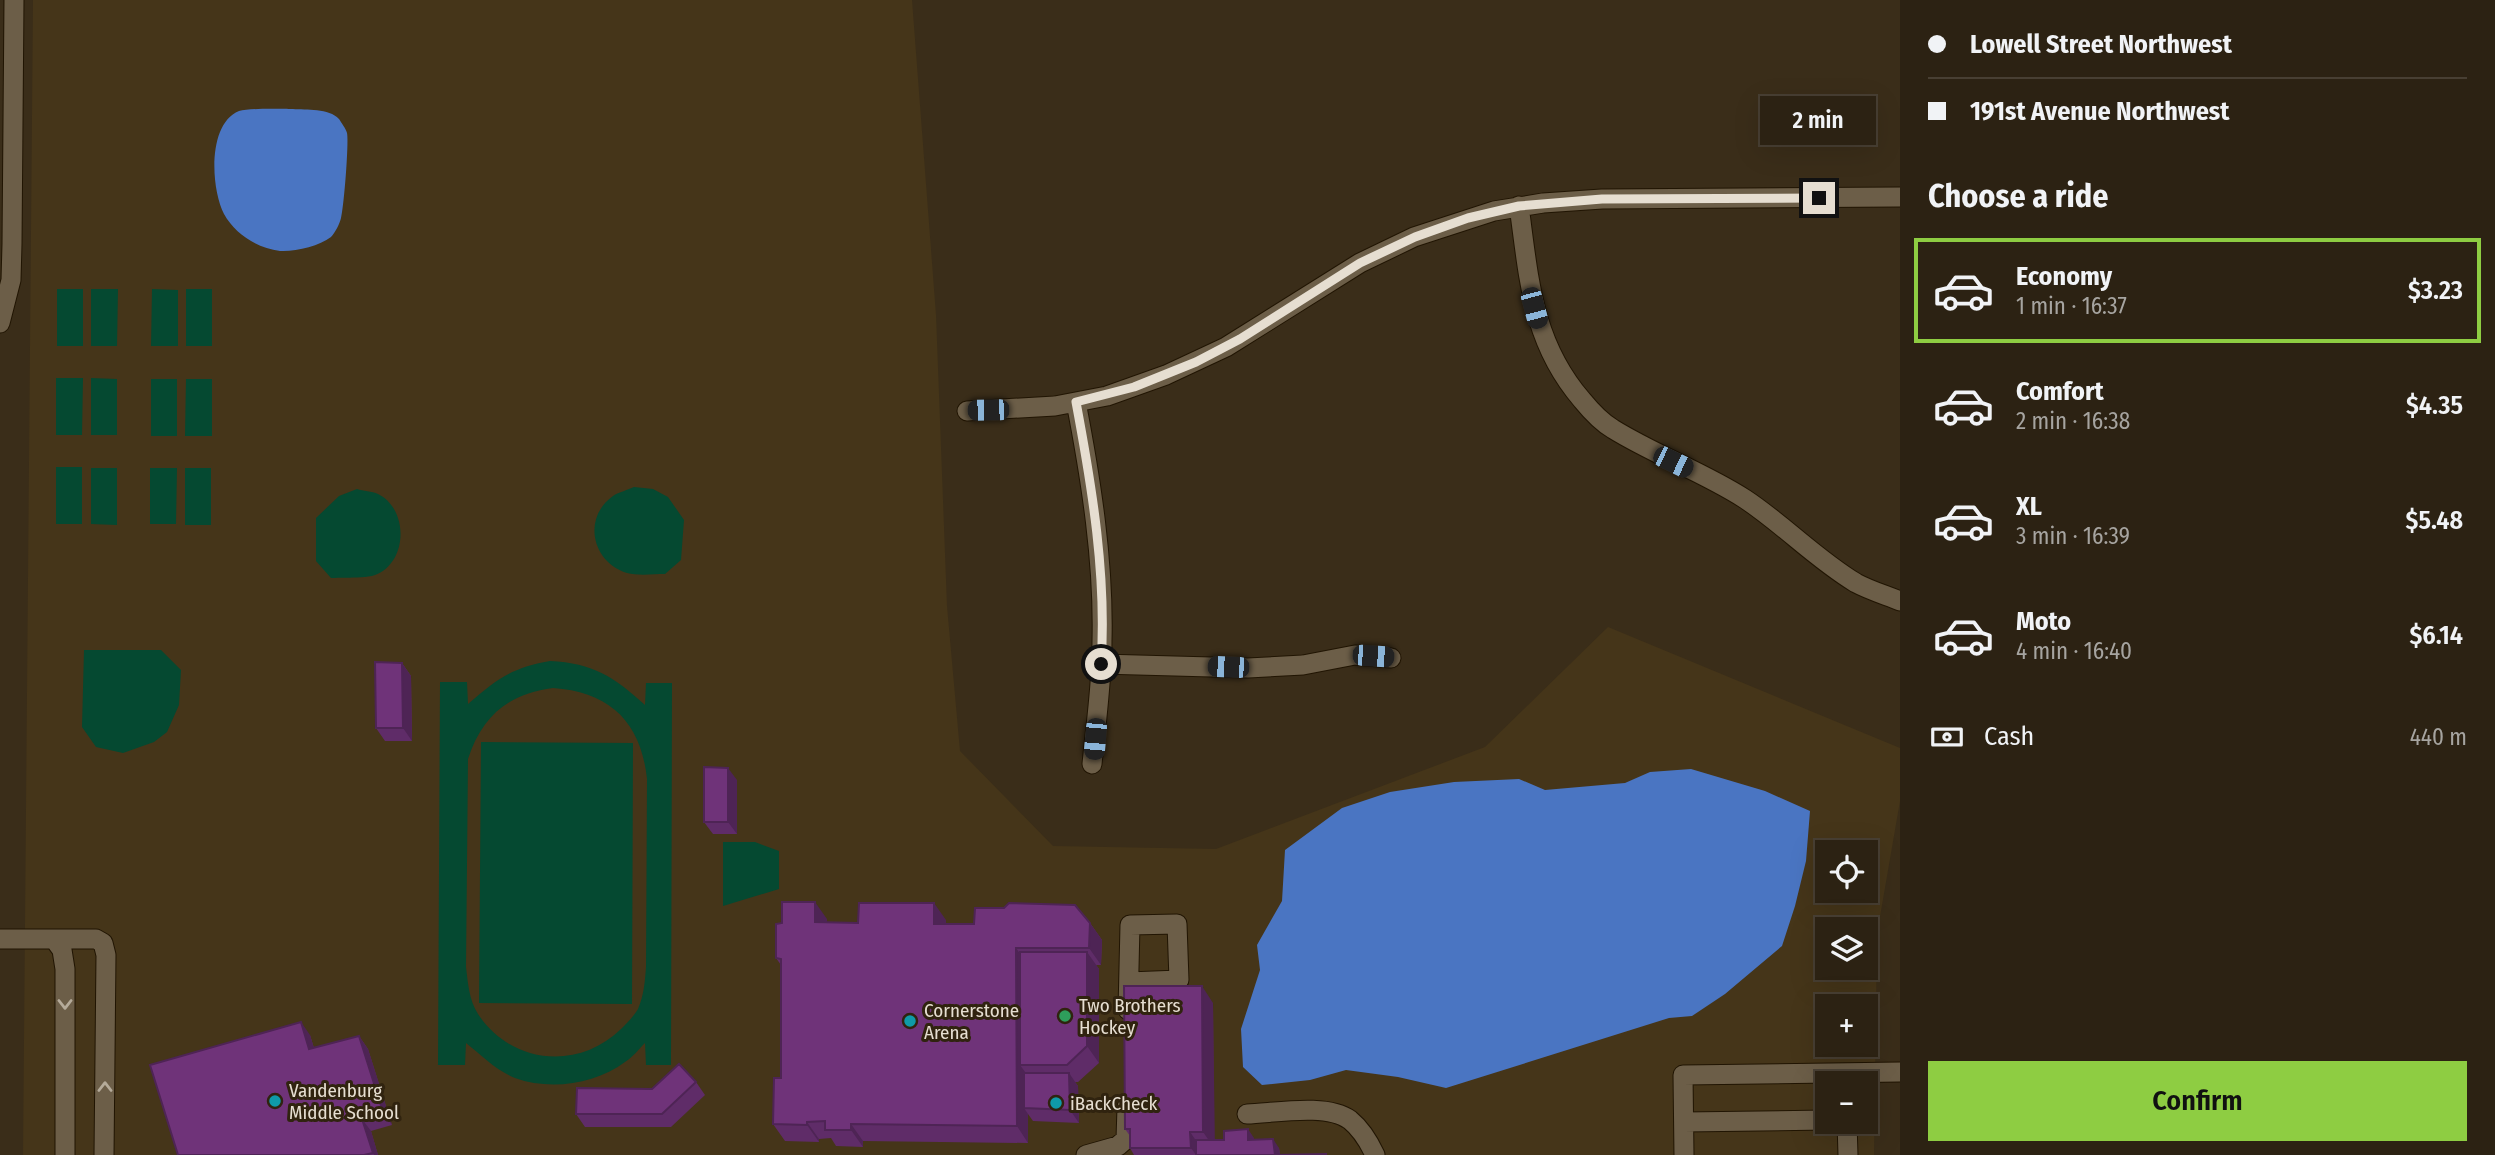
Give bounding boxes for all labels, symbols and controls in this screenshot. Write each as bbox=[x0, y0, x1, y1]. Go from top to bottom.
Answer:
text: Lowell Street Northwest bbox=[1970, 29, 2232, 60]
callout: 2 min bbox=[1761, 96, 1877, 146]
text: 191st Avenue Northwest bbox=[1970, 96, 2229, 127]
text: 2 min bbox=[1792, 106, 1844, 134]
text: Choose a ride bbox=[1928, 177, 2109, 215]
route end bbox=[1803, 182, 1835, 214]
icon: car bbox=[1932, 259, 1995, 322]
text: Economy bbox=[2016, 261, 2112, 292]
text: $3.23 bbox=[2408, 275, 2463, 306]
car bbox=[1519, 285, 1550, 331]
text: 1 min · 16:37 bbox=[2016, 292, 2127, 320]
icon: car bbox=[1932, 374, 1995, 437]
text: Comfort bbox=[2016, 376, 2104, 407]
text: $4.35 bbox=[2406, 390, 2463, 421]
car bbox=[967, 399, 1010, 421]
text: 2 min · 16:38 bbox=[2016, 407, 2130, 435]
car bbox=[1650, 443, 1697, 481]
icon: car bbox=[1932, 489, 1995, 552]
text: XL bbox=[2016, 491, 2042, 522]
text: $5.48 bbox=[2406, 505, 2463, 536]
text: 3 min · 16:39 bbox=[2016, 522, 2130, 550]
icon: car bbox=[1932, 604, 1995, 667]
text: Moto bbox=[2016, 606, 2071, 637]
text: $6.14 bbox=[2409, 620, 2463, 651]
text: 4 min · 16:40 bbox=[2016, 637, 2132, 665]
car bbox=[1352, 644, 1395, 668]
route start bbox=[1085, 648, 1117, 680]
car bbox=[1207, 656, 1250, 678]
car bbox=[1083, 717, 1108, 761]
icon: cash bbox=[1928, 718, 1966, 756]
text: Cash bbox=[1984, 721, 2034, 752]
text: 440 m bbox=[2410, 723, 2467, 751]
map controls bbox=[1815, 840, 1878, 1134]
button: locate bbox=[1815, 840, 1878, 903]
button: layers bbox=[1815, 917, 1878, 980]
place label: Two Brothers Hockey bbox=[1079, 994, 1181, 1039]
button: + bbox=[1815, 994, 1878, 1057]
one-way arrow bbox=[57, 999, 73, 1010]
place label: Cornerstone Arena bbox=[924, 999, 1019, 1044]
marker: Two Brothers Hockey bbox=[1057, 1008, 1073, 1024]
marker: Cornerstone Arena bbox=[902, 1013, 918, 1029]
button: Confirm bbox=[1928, 1061, 2467, 1141]
button: − bbox=[1815, 1071, 1878, 1134]
place label: Vandenburg Middle School bbox=[289, 1079, 399, 1124]
one-way arrow bbox=[97, 1081, 113, 1092]
place label: iBackCheck bbox=[1070, 1092, 1157, 1115]
marker: Vandenburg Middle School bbox=[267, 1093, 283, 1109]
marker: iBackCheck bbox=[1048, 1095, 1064, 1111]

